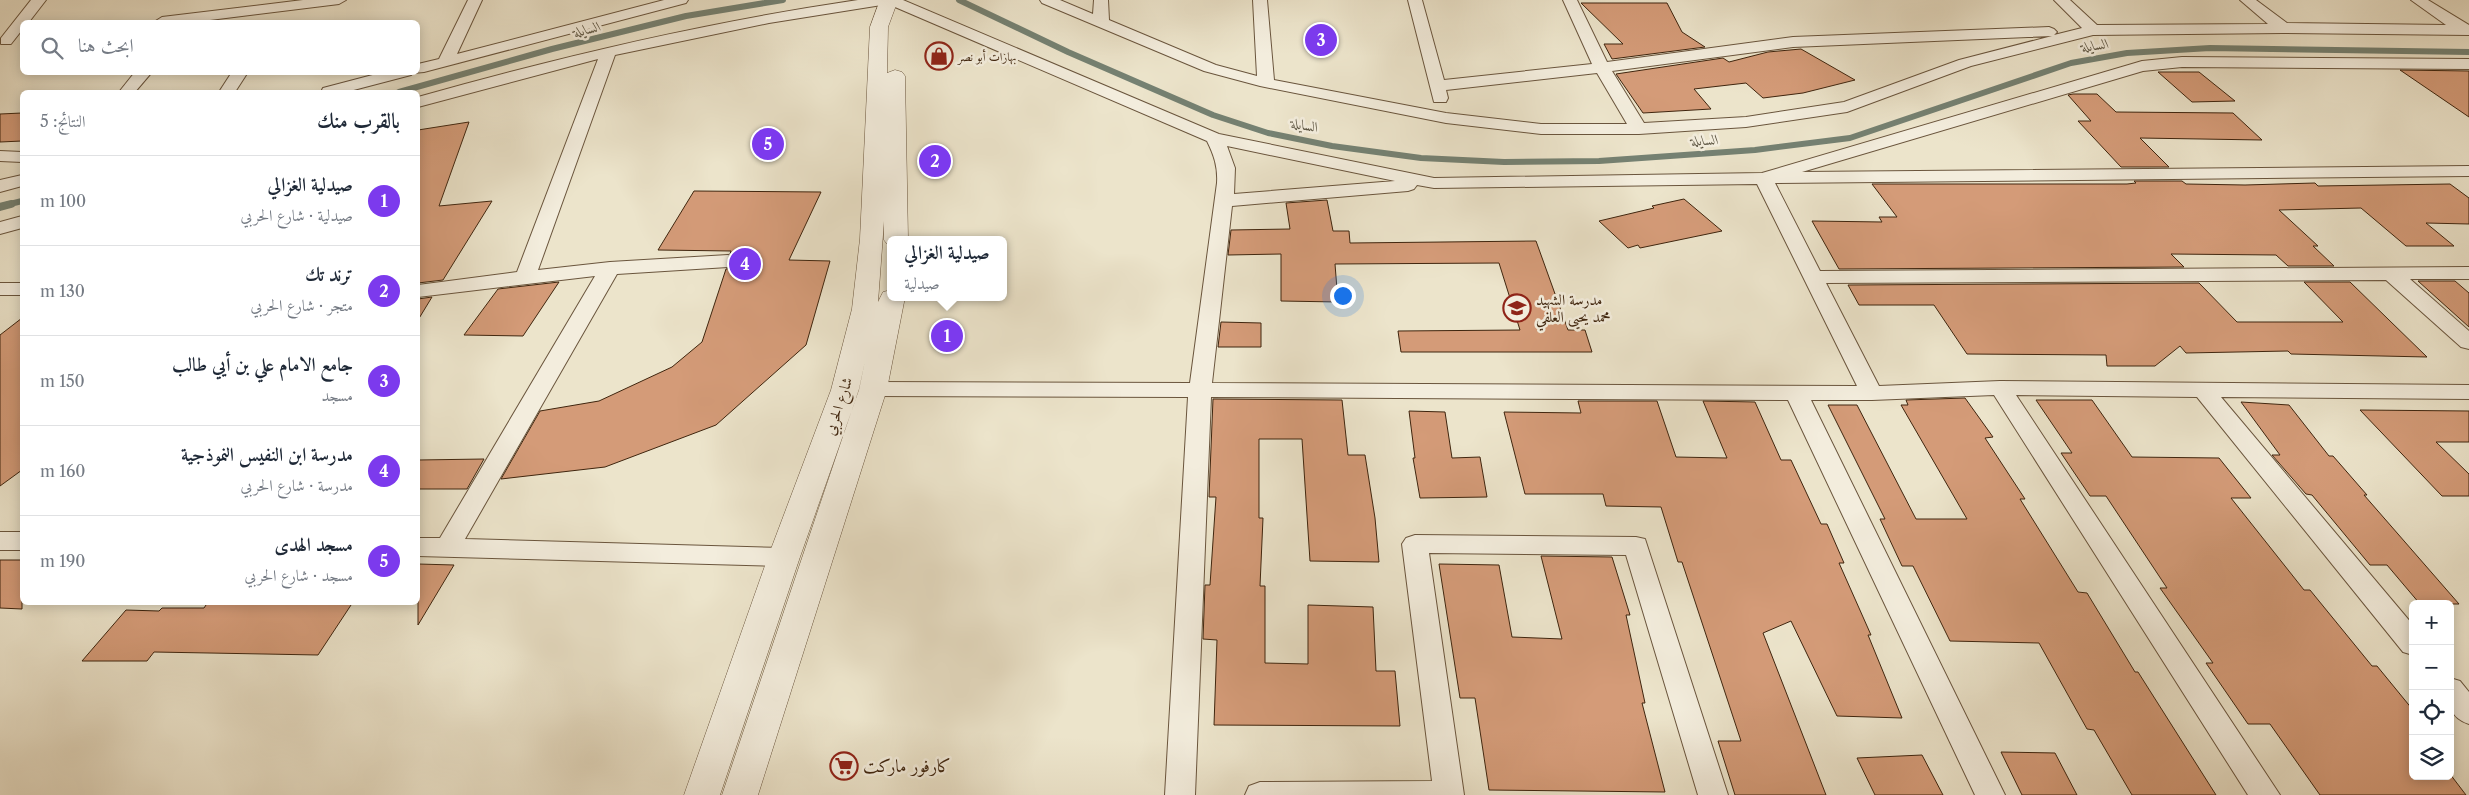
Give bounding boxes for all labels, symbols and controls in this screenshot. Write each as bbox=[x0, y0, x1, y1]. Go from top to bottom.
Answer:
water label: السايلة bbox=[569, 17, 603, 42]
search box bbox=[20, 20, 420, 75]
pin: 3 bbox=[1305, 21, 1337, 59]
icon: search bbox=[38, 34, 66, 62]
text: ابحث هنا bbox=[78, 34, 134, 57]
water label: السايلة bbox=[2078, 34, 2110, 56]
shop icon: بهارات أبو نصر bbox=[924, 41, 954, 71]
place label: بهارات أبو نصر bbox=[956, 49, 1016, 65]
text: بالقرب منك bbox=[317, 108, 400, 133]
text: النتائج: 5 bbox=[40, 111, 86, 131]
water label: السايلة bbox=[1288, 114, 1320, 136]
pin: 5 bbox=[752, 125, 784, 163]
water label: السايلة bbox=[1689, 130, 1719, 150]
pin: 2 bbox=[919, 142, 951, 180]
text: صيدلية الغزالي bbox=[268, 173, 353, 196]
text: 100 m bbox=[40, 191, 86, 211]
text: 1 bbox=[380, 191, 388, 211]
text: صيدلية · شارع الحربي bbox=[240, 205, 353, 225]
popup bbox=[887, 236, 1007, 301]
text: صيدلية الغزالي bbox=[904, 241, 990, 264]
pin: 4 bbox=[729, 245, 761, 283]
text: ترند تك bbox=[305, 263, 353, 286]
text: صيدلية bbox=[904, 273, 940, 293]
text: 130 m bbox=[40, 281, 85, 301]
text: 2 bbox=[379, 281, 389, 301]
your location bbox=[1330, 283, 1356, 309]
place label: مدرسة الشهيد محمد يحيى العلفي bbox=[1536, 290, 1611, 331]
school or university icon: مدرسة الشهيد محمد يحيى العلفي bbox=[1502, 293, 1532, 323]
text: متجر · شارع الحربي bbox=[250, 295, 353, 315]
pin: 1 bbox=[931, 317, 963, 355]
text: جامع الامام علي بن أيي طالب bbox=[172, 353, 353, 376]
text: 150 m bbox=[40, 371, 85, 391]
text: 3 bbox=[379, 371, 389, 391]
street label: شارع الحربي bbox=[820, 374, 860, 439]
text: مسجد bbox=[322, 385, 353, 405]
text: مدرسة ابن النفيس النموذجية bbox=[181, 443, 353, 466]
text: 160 m bbox=[40, 461, 85, 481]
text: 4 bbox=[379, 461, 389, 481]
text: مدرسة · شارع الحربي bbox=[241, 475, 353, 495]
text: مسجد الهدى bbox=[275, 533, 353, 556]
text: 190 m bbox=[40, 551, 85, 571]
text: 5 bbox=[380, 551, 388, 571]
text: مسجد · شارع الحربي bbox=[244, 565, 353, 585]
map controls bbox=[2409, 600, 2454, 780]
button: + bbox=[2409, 600, 2454, 645]
button: − bbox=[2409, 645, 2454, 690]
button: locate bbox=[2409, 690, 2454, 735]
button: layers bbox=[2409, 735, 2454, 780]
supermarket icon: كارفور ماركت bbox=[829, 751, 859, 781]
place label: كارفور ماركت bbox=[863, 755, 951, 777]

